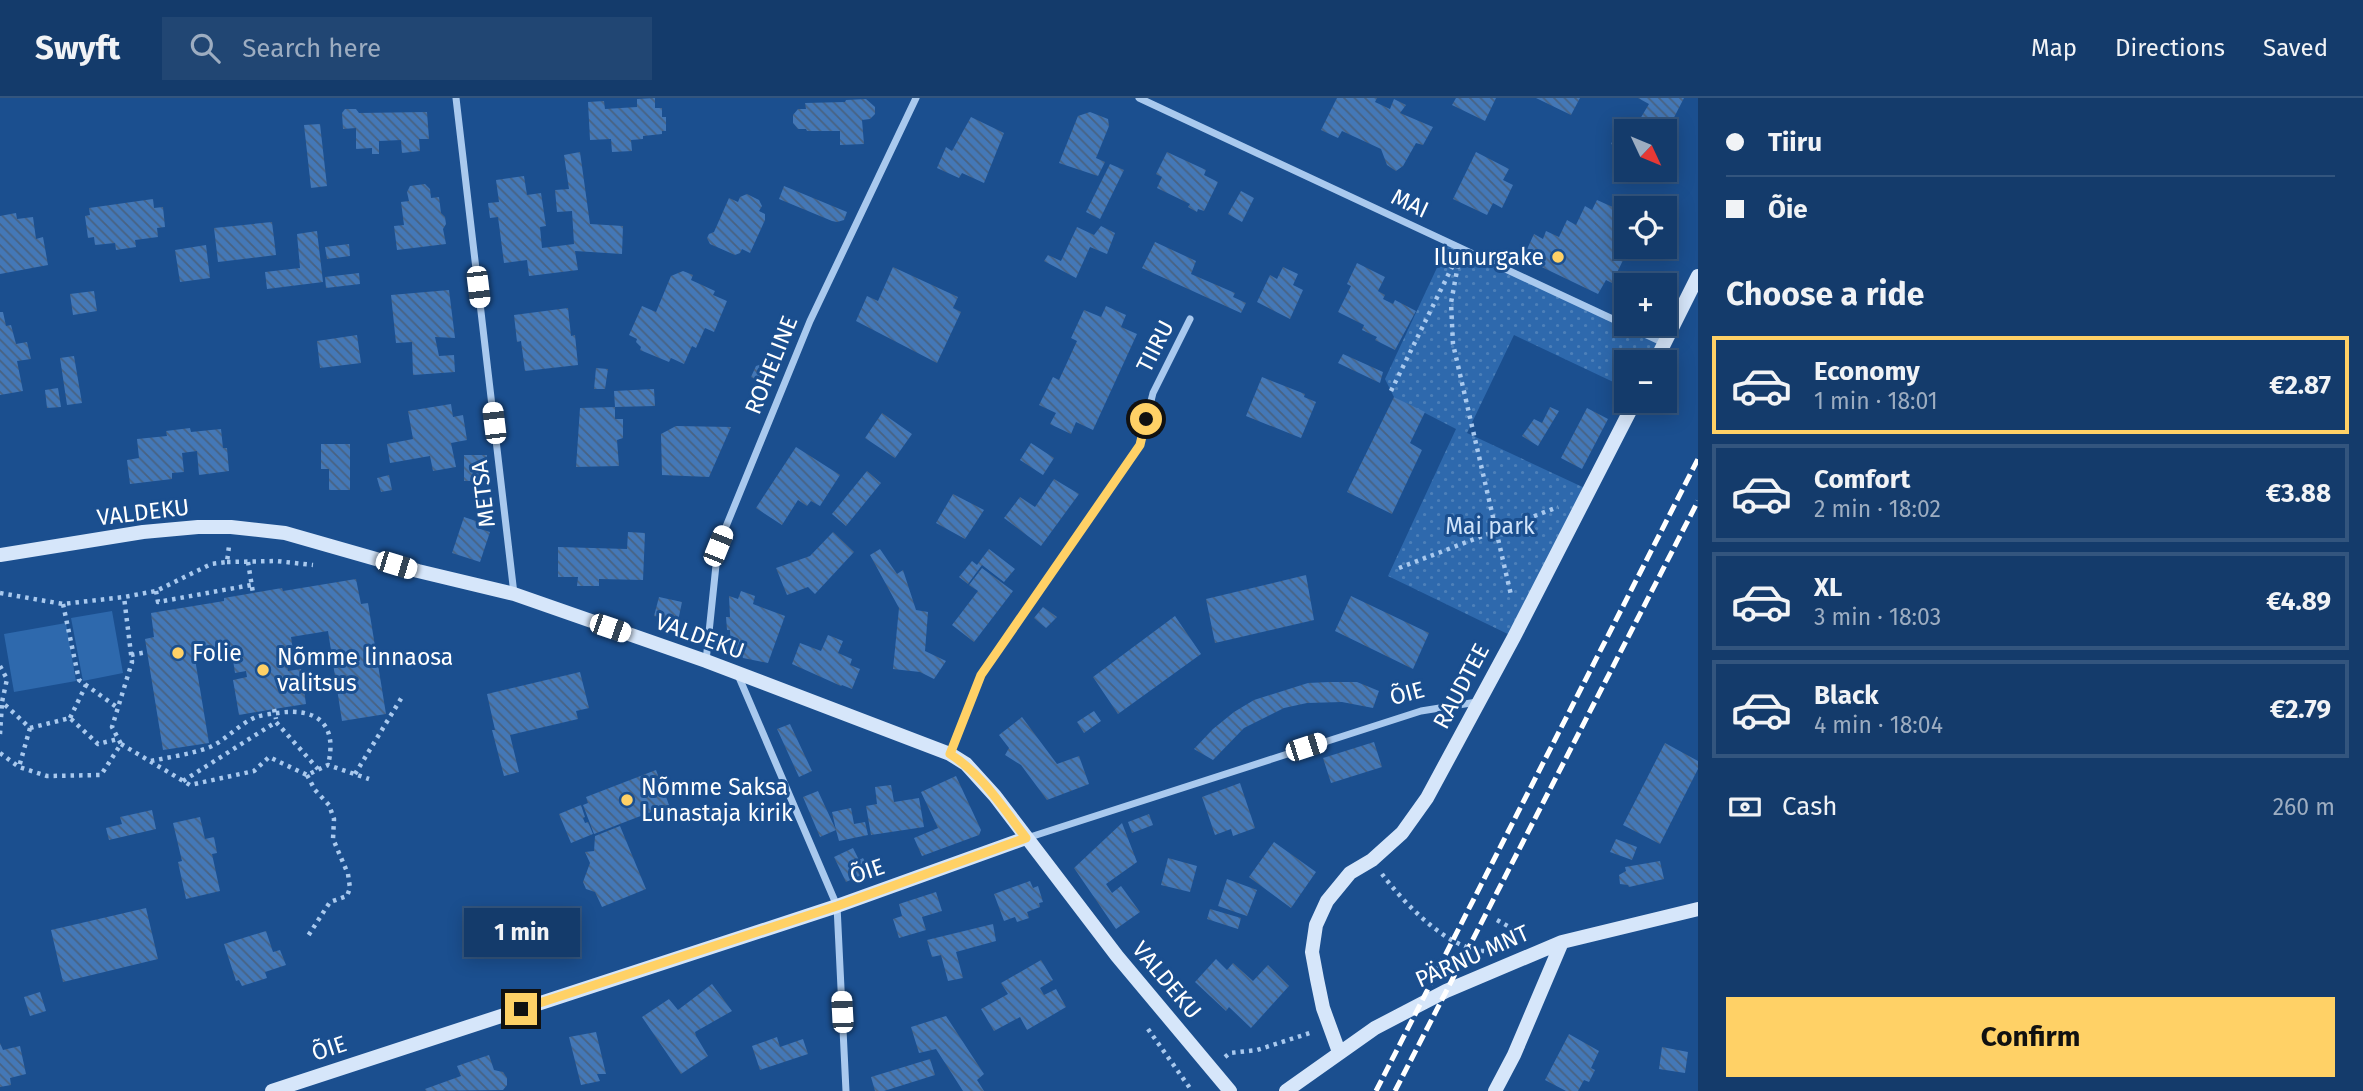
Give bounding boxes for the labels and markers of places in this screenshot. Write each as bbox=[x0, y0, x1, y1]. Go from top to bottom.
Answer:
place label: Ilunurgake bbox=[1434, 243, 1544, 271]
marker: Ilunurgake bbox=[1550, 249, 1566, 265]
place label: Folie bbox=[192, 639, 242, 667]
place label: Nõmme linnaosa valitsus bbox=[277, 643, 453, 697]
marker: Folie bbox=[170, 645, 186, 661]
marker: Nõmme linnaosa valitsus bbox=[255, 662, 271, 678]
place label: Nõmme Saksa Lunastaja kirik bbox=[641, 773, 793, 827]
marker: Nõmme Saksa Lunastaja kirik bbox=[619, 792, 635, 808]

